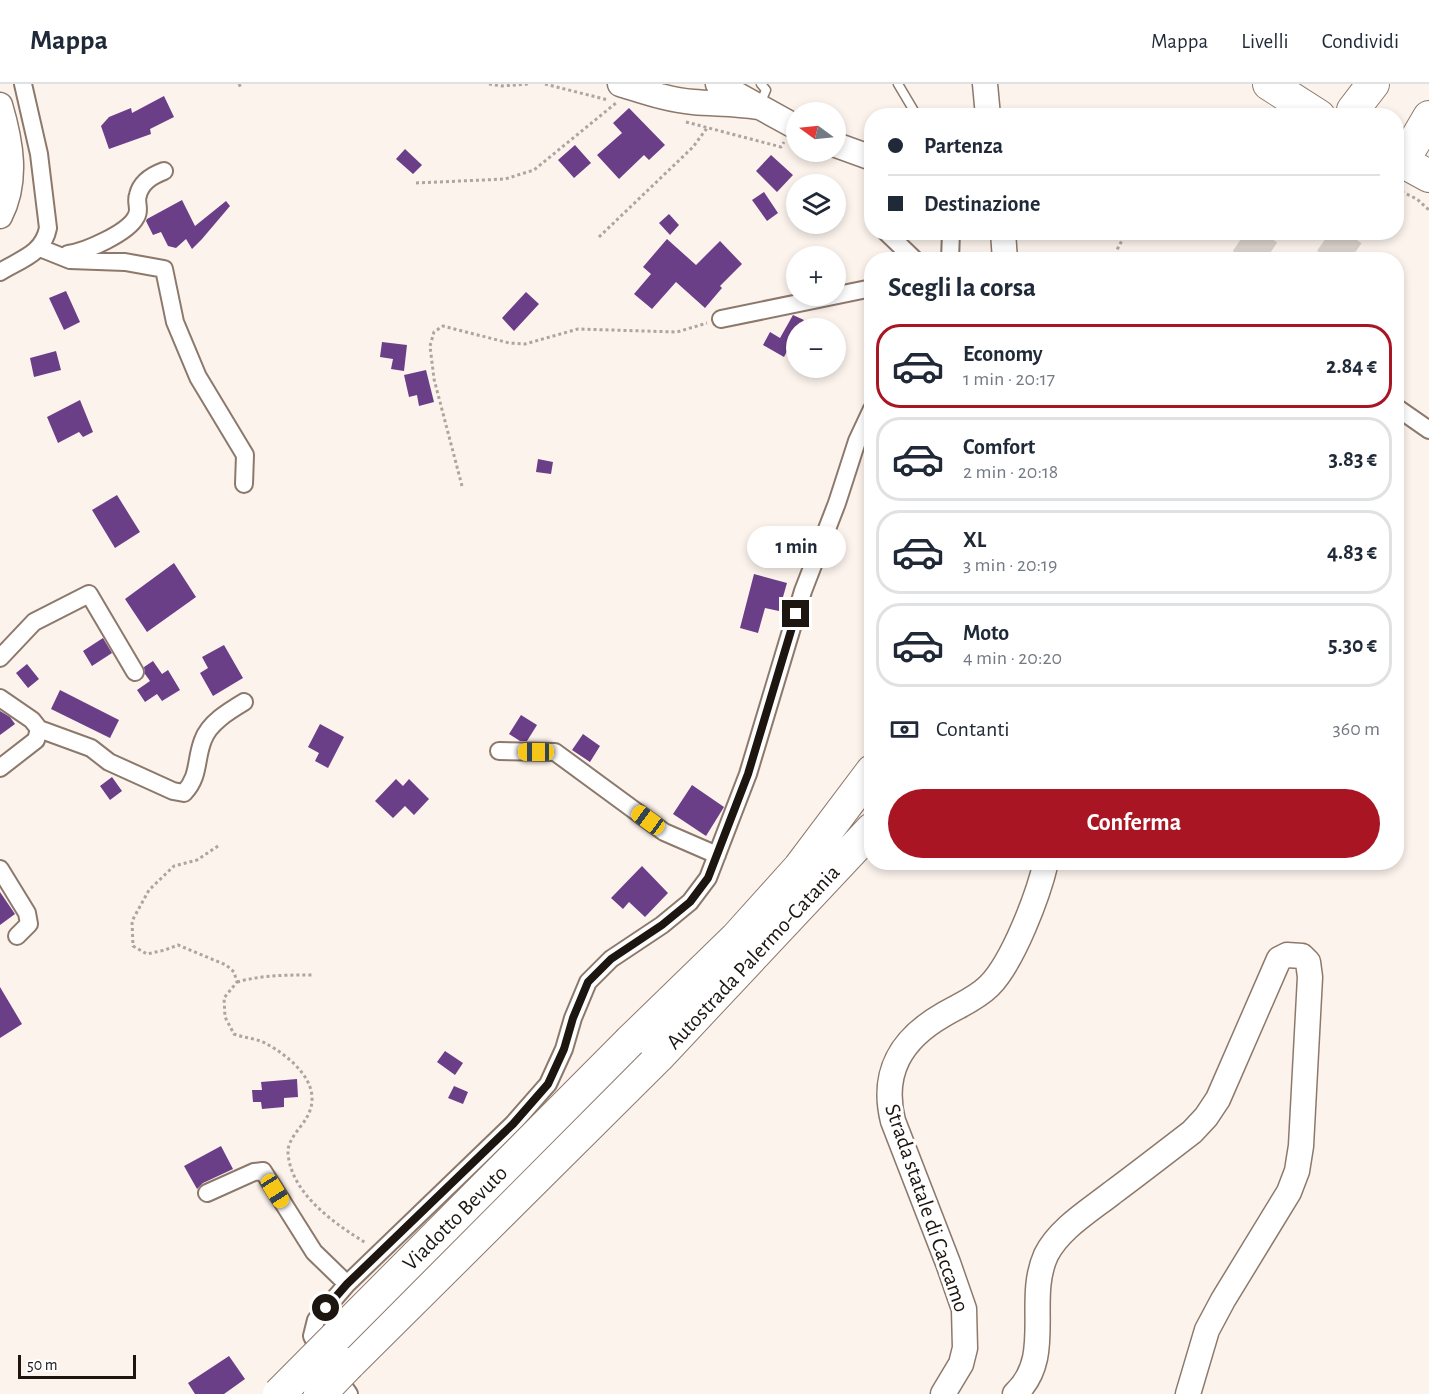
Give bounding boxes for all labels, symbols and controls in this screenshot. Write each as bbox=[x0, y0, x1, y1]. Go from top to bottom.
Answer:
text: Mappa bbox=[30, 27, 108, 55]
text: Mappa bbox=[1151, 31, 1208, 52]
text: Livelli bbox=[1241, 31, 1289, 52]
text: Condividi bbox=[1322, 31, 1399, 52]
north arrow bbox=[786, 102, 846, 162]
map controls bbox=[786, 102, 846, 378]
text: Partenza bbox=[924, 135, 1003, 157]
button: layers bbox=[786, 174, 846, 234]
text: Destinazione bbox=[924, 193, 1040, 215]
button: + bbox=[786, 246, 846, 306]
text: Scegli la corsa bbox=[888, 274, 1036, 301]
button: − bbox=[786, 318, 846, 378]
icon: car bbox=[891, 339, 945, 393]
text: Economy bbox=[963, 343, 1043, 365]
text: 2.84 € bbox=[1326, 355, 1377, 377]
text: 1 min · 20:17 bbox=[963, 369, 1055, 389]
icon: car bbox=[891, 432, 945, 486]
text: Comfort bbox=[963, 436, 1035, 458]
text: 3.83 € bbox=[1329, 448, 1377, 470]
text: 2 min · 20:18 bbox=[963, 462, 1058, 482]
icon: car bbox=[891, 525, 945, 579]
callout: 1 min bbox=[746, 527, 846, 569]
text: XL bbox=[963, 529, 986, 551]
text: 1 min bbox=[775, 537, 818, 557]
text: 4.83 € bbox=[1327, 541, 1377, 563]
text: 3 min · 20:19 bbox=[963, 555, 1057, 575]
route end bbox=[782, 600, 809, 627]
icon: car bbox=[891, 618, 945, 672]
text: Moto bbox=[963, 622, 1009, 644]
text: 5.30 € bbox=[1328, 634, 1377, 656]
text: 4 min · 20:20 bbox=[963, 648, 1062, 668]
icon: cash bbox=[888, 713, 921, 746]
text: Contanti bbox=[936, 718, 1010, 740]
text: 360 m bbox=[1333, 719, 1380, 739]
car bbox=[518, 743, 554, 761]
button: Conferma bbox=[888, 789, 1380, 858]
car bbox=[628, 802, 668, 838]
street label: Autostrada Palermo-Catania bbox=[662, 861, 844, 1053]
street label: Strada statale di Caccamo bbox=[881, 1101, 973, 1315]
street label: Viadotto Bevuto bbox=[398, 1161, 512, 1275]
car bbox=[258, 1171, 292, 1211]
route start bbox=[312, 1294, 339, 1321]
scale bar bbox=[18, 1352, 136, 1380]
text: 50 m bbox=[27, 1357, 58, 1373]

